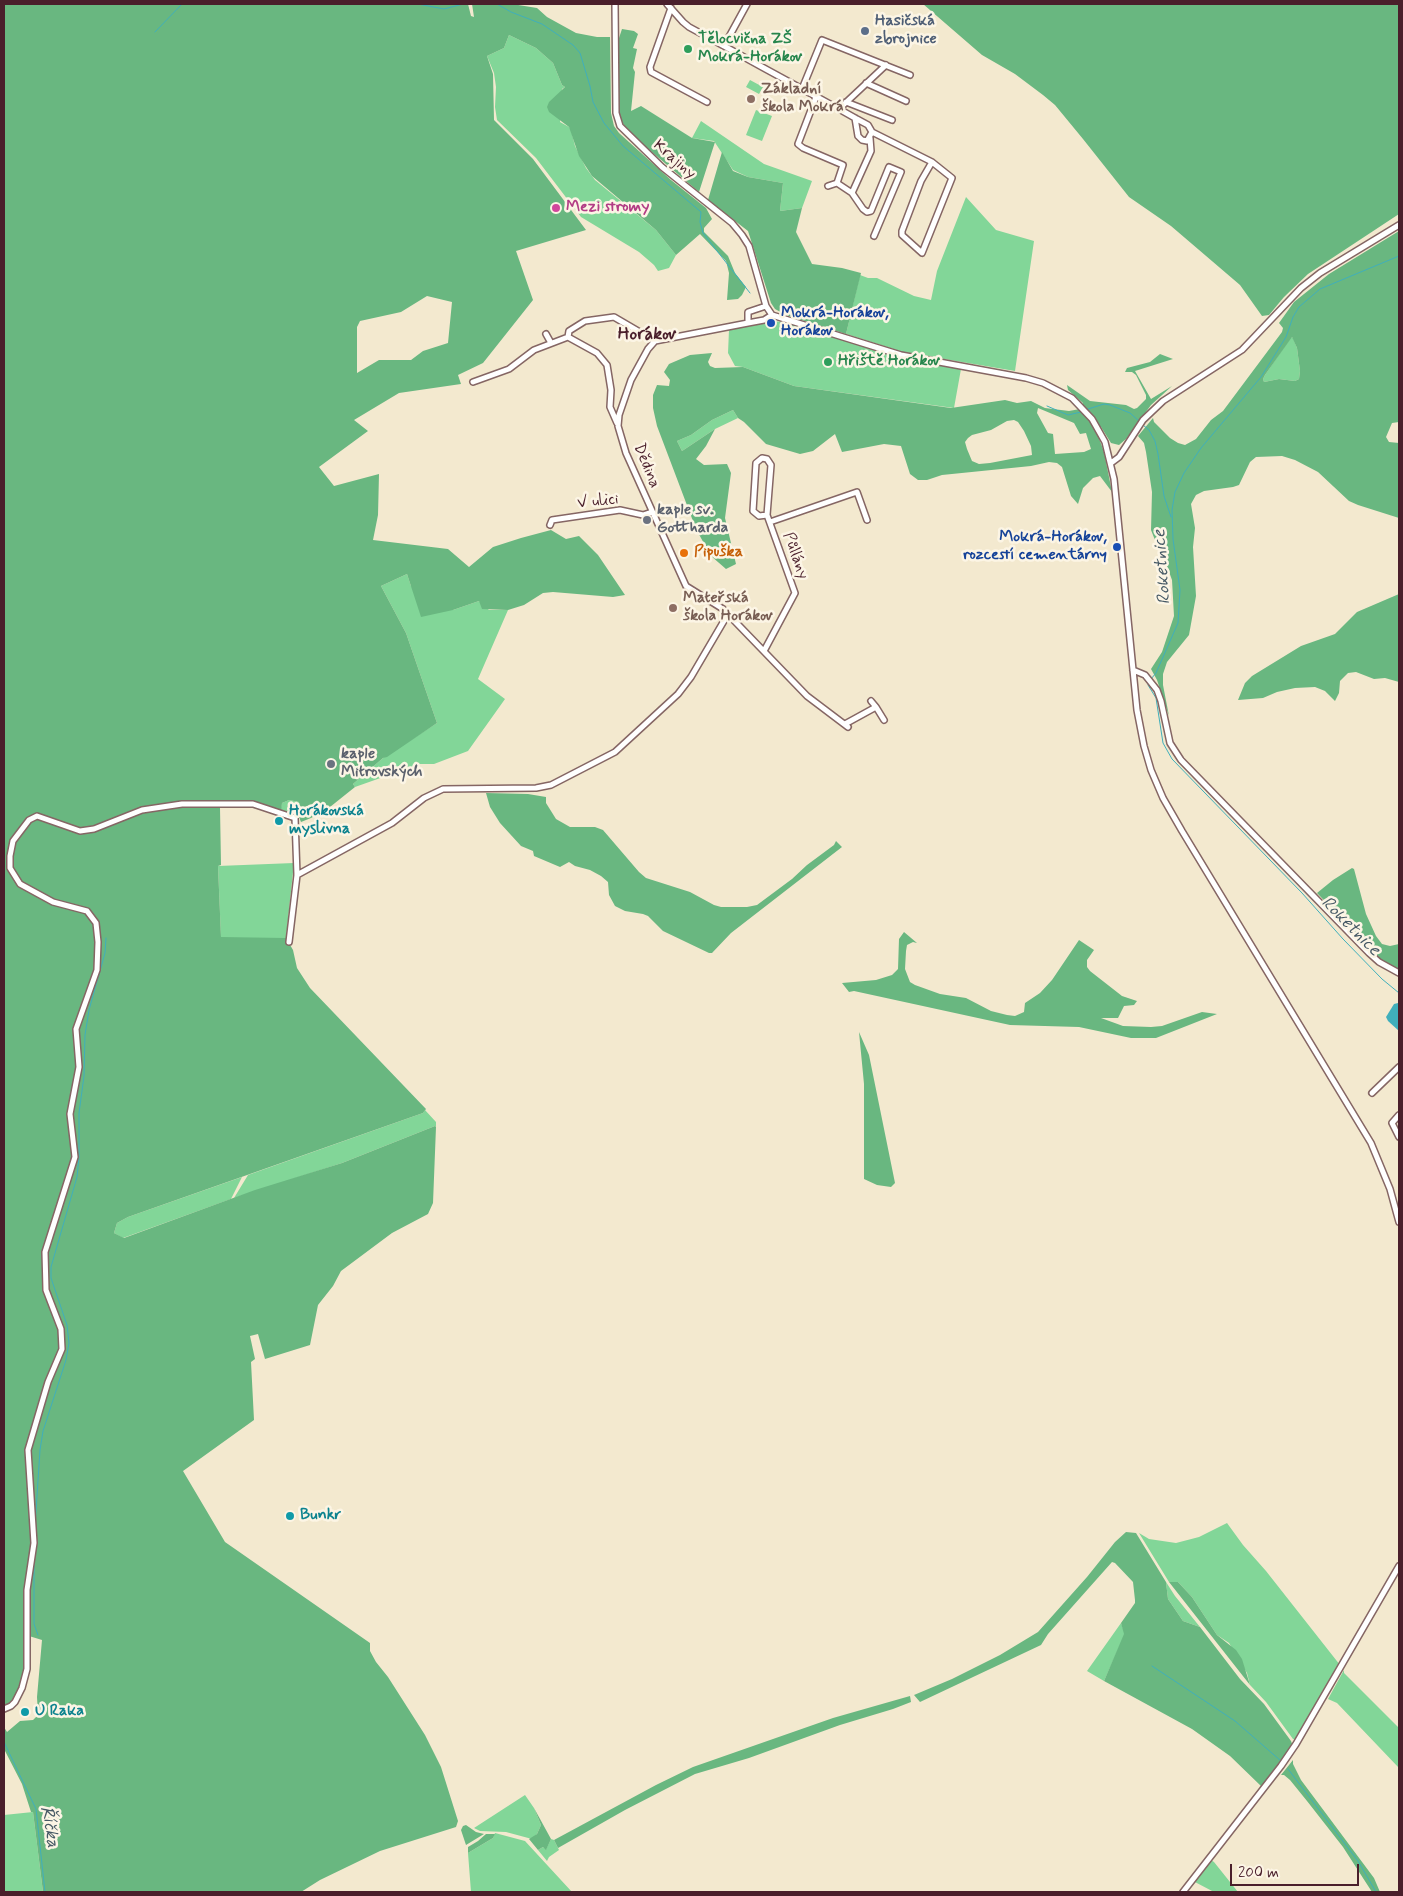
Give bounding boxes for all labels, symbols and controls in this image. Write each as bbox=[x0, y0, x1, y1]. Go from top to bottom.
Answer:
place label: Hasičská zbrojnice bbox=[875, 12, 937, 50]
marker: Hasičská zbrojnice bbox=[859, 25, 871, 37]
place label: Tělocvična ZŠ Mokrá-Horákov bbox=[698, 30, 802, 68]
marker: Tělocvična ZŠ Mokrá-Horákov bbox=[682, 43, 694, 55]
place label: Základní škola Mokrá bbox=[761, 80, 844, 118]
marker: Základní škola Mokrá bbox=[745, 93, 757, 105]
street label: Krajiny bbox=[649, 136, 699, 184]
place label: Mezi stromy bbox=[566, 198, 649, 218]
marker: Mezi stromy bbox=[550, 202, 562, 214]
place label: Mokrá-Horákov, Horákov bbox=[781, 304, 889, 342]
marker: Mokrá-Horákov, Horákov bbox=[765, 317, 777, 329]
district label: Horákov bbox=[618, 324, 676, 346]
place label: Hřiště Horákov bbox=[838, 352, 940, 372]
marker: Hřiště Horákov bbox=[822, 356, 834, 368]
street label: Dědina bbox=[628, 441, 664, 491]
street label: V ulici bbox=[576, 490, 620, 514]
place label: kaple sv. Gottharda bbox=[657, 501, 728, 539]
marker: kaple sv. Gottharda bbox=[641, 514, 653, 526]
place label: Mokrá-Horákov, rozcestí cementárny bbox=[963, 528, 1107, 566]
water label: Roketnice bbox=[1150, 529, 1176, 605]
street label: Půllány bbox=[778, 530, 812, 582]
marker: Mokrá-Horákov, rozcestí cementárny bbox=[1111, 541, 1123, 553]
place label: Pipuška bbox=[694, 543, 743, 563]
marker: Pipuška bbox=[678, 547, 690, 559]
place label: Mateřská škola Horákov bbox=[683, 589, 773, 627]
marker: Mateřská škola Horákov bbox=[667, 602, 679, 614]
place label: kaple Mitrovských bbox=[341, 745, 422, 783]
marker: kaple Mitrovských bbox=[325, 758, 337, 770]
place label: Horákovská myslivna bbox=[289, 802, 364, 840]
marker: Horákovská myslivna bbox=[273, 815, 285, 827]
water label: Roketnice bbox=[1316, 893, 1384, 961]
place label: Bunkr bbox=[300, 1506, 341, 1526]
marker: Bunkr bbox=[284, 1510, 296, 1522]
place label: U Raka bbox=[35, 1702, 84, 1722]
marker: U Raka bbox=[19, 1706, 31, 1718]
water label: Říčka bbox=[35, 1805, 63, 1849]
scale bar bbox=[1233, 1854, 1362, 1886]
text: 200 m bbox=[1238, 1863, 1279, 1883]

